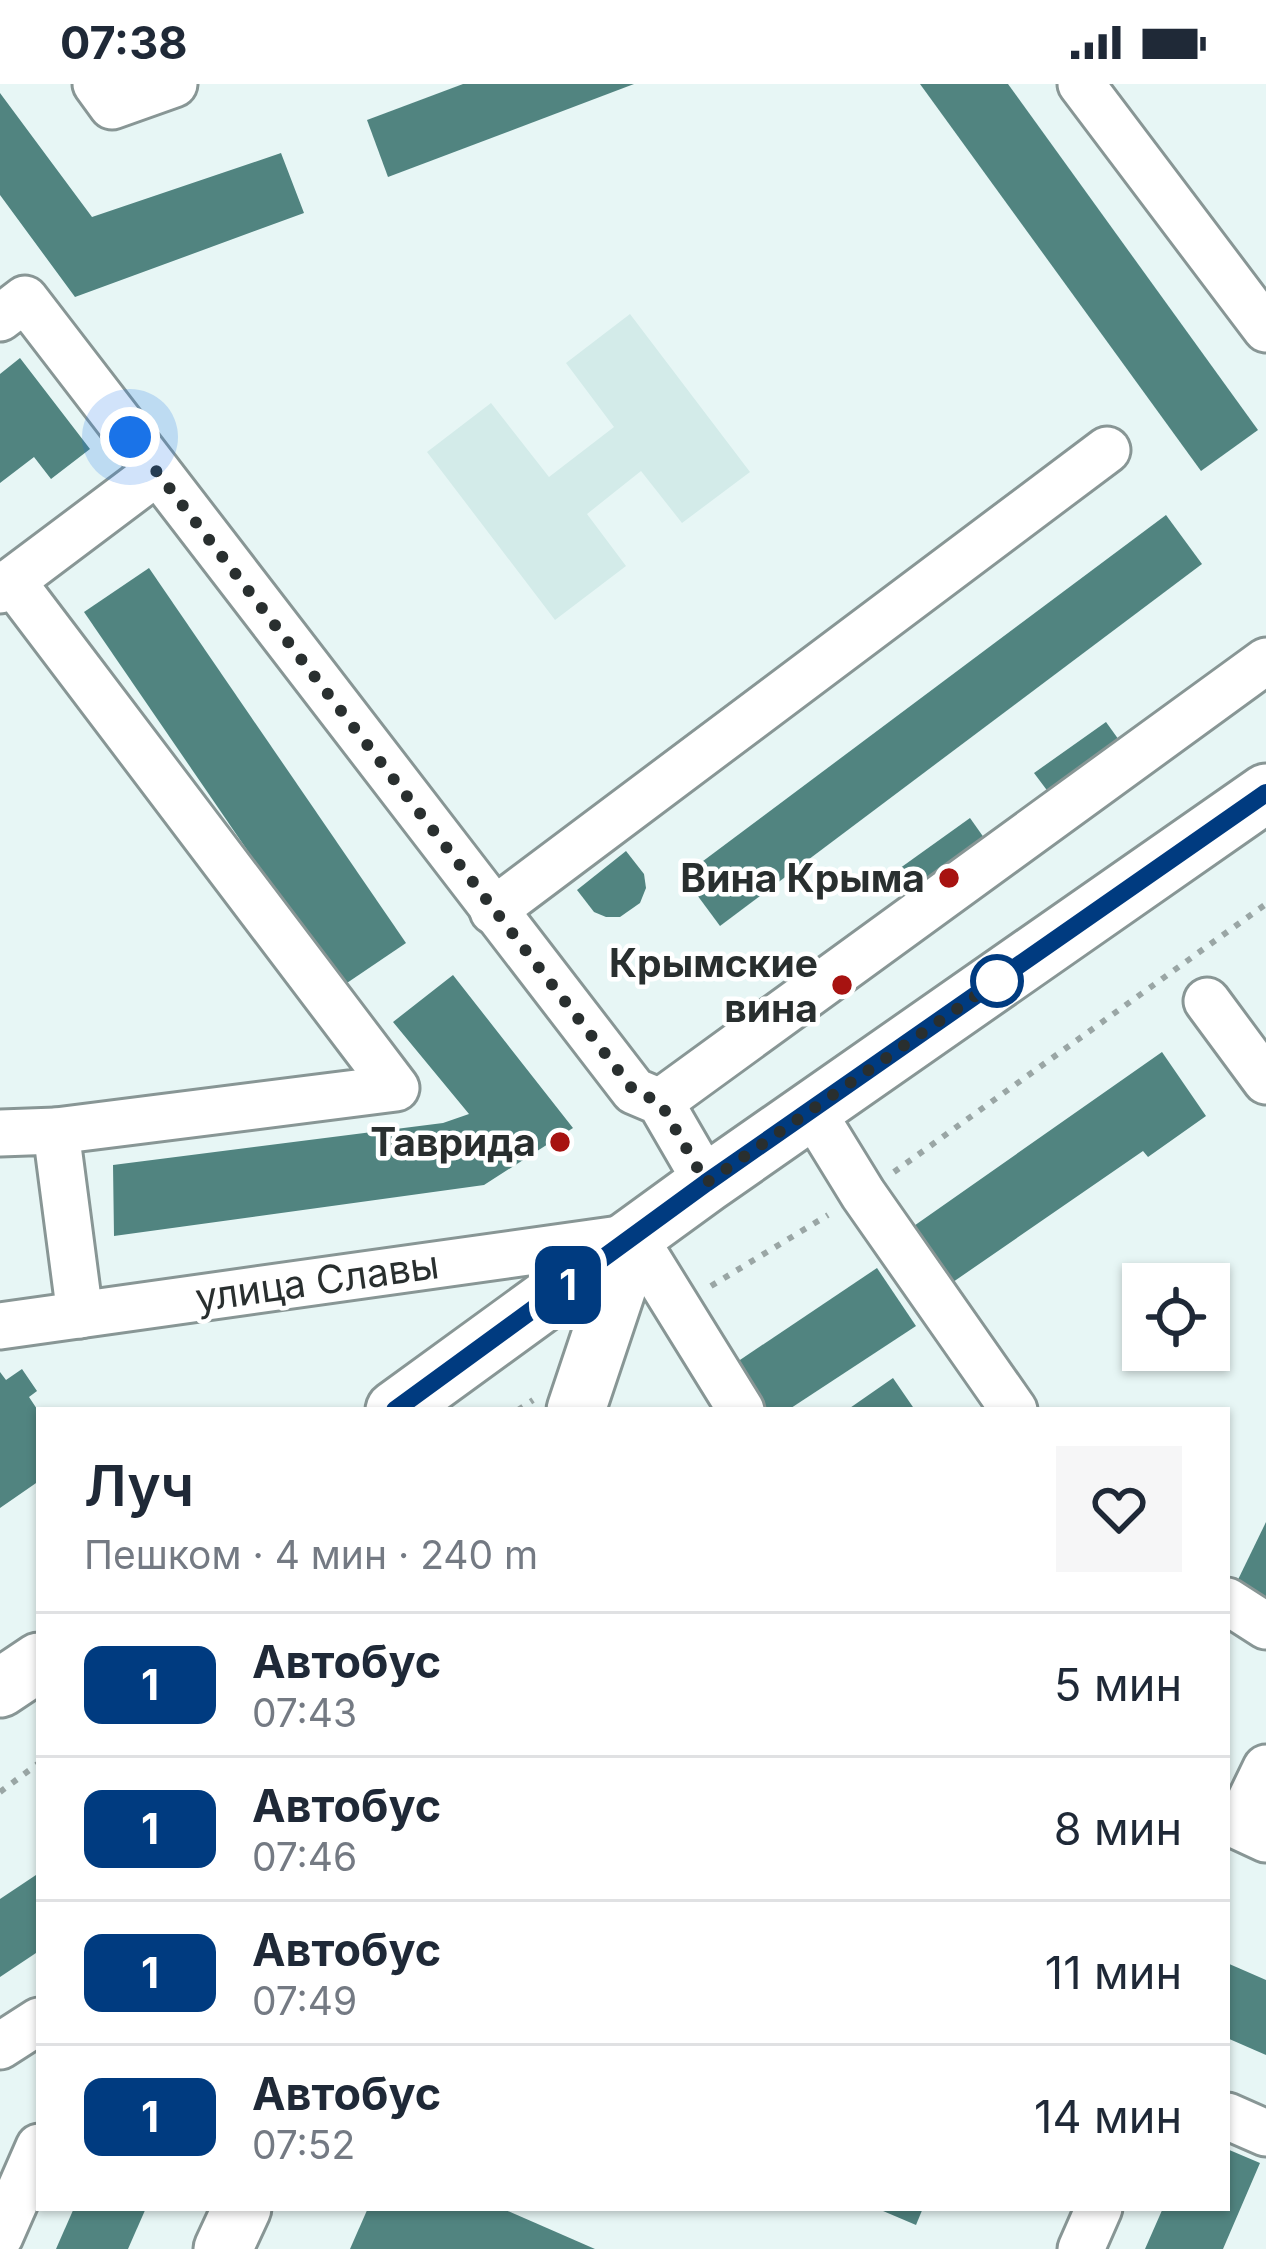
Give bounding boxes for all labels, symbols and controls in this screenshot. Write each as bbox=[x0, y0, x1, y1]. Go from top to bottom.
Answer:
text: 07:38 bbox=[60, 15, 188, 70]
your location bbox=[100, 407, 160, 467]
place label: Вина Крыма bbox=[680, 854, 925, 901]
marker: Вина Крыма bbox=[936, 865, 962, 891]
place label: Крымские вина bbox=[609, 939, 818, 1031]
unlabelled marker bbox=[972, 956, 1022, 1006]
marker: Крымские вина bbox=[829, 972, 855, 998]
place label: Таврида bbox=[370, 1118, 536, 1165]
marker: Таврида bbox=[547, 1129, 573, 1155]
street label: улица Славы bbox=[192, 1240, 442, 1321]
line badge: 1 bbox=[529, 1246, 607, 1324]
text: 1 bbox=[559, 1259, 577, 1310]
map controls bbox=[1122, 1263, 1230, 1371]
button: locate bbox=[1122, 1263, 1230, 1371]
button: heart bbox=[1056, 1446, 1182, 1572]
text: Луч bbox=[84, 1451, 194, 1520]
text: Пешком · 4 мин · 240 m bbox=[84, 1531, 538, 1578]
text: Автобус bbox=[252, 1634, 441, 1689]
text: 5 мин bbox=[1054, 1657, 1182, 1712]
text: 1 bbox=[141, 1659, 159, 1710]
text: 07:43 bbox=[252, 1689, 357, 1736]
text: Автобус bbox=[252, 1778, 441, 1833]
text: 8 мин bbox=[1054, 1801, 1182, 1856]
text: 1 bbox=[141, 1803, 159, 1854]
text: 07:46 bbox=[252, 1833, 357, 1880]
text: Автобус bbox=[252, 1922, 441, 1977]
text: 11 мин bbox=[1045, 1945, 1182, 2000]
text: 1 bbox=[141, 1947, 159, 1998]
text: 07:49 bbox=[252, 1977, 357, 2024]
text: Автобус bbox=[252, 2066, 441, 2121]
text: 14 мин bbox=[1034, 2089, 1182, 2144]
text: 1 bbox=[141, 2091, 159, 2142]
text: 07:52 bbox=[252, 2121, 355, 2168]

